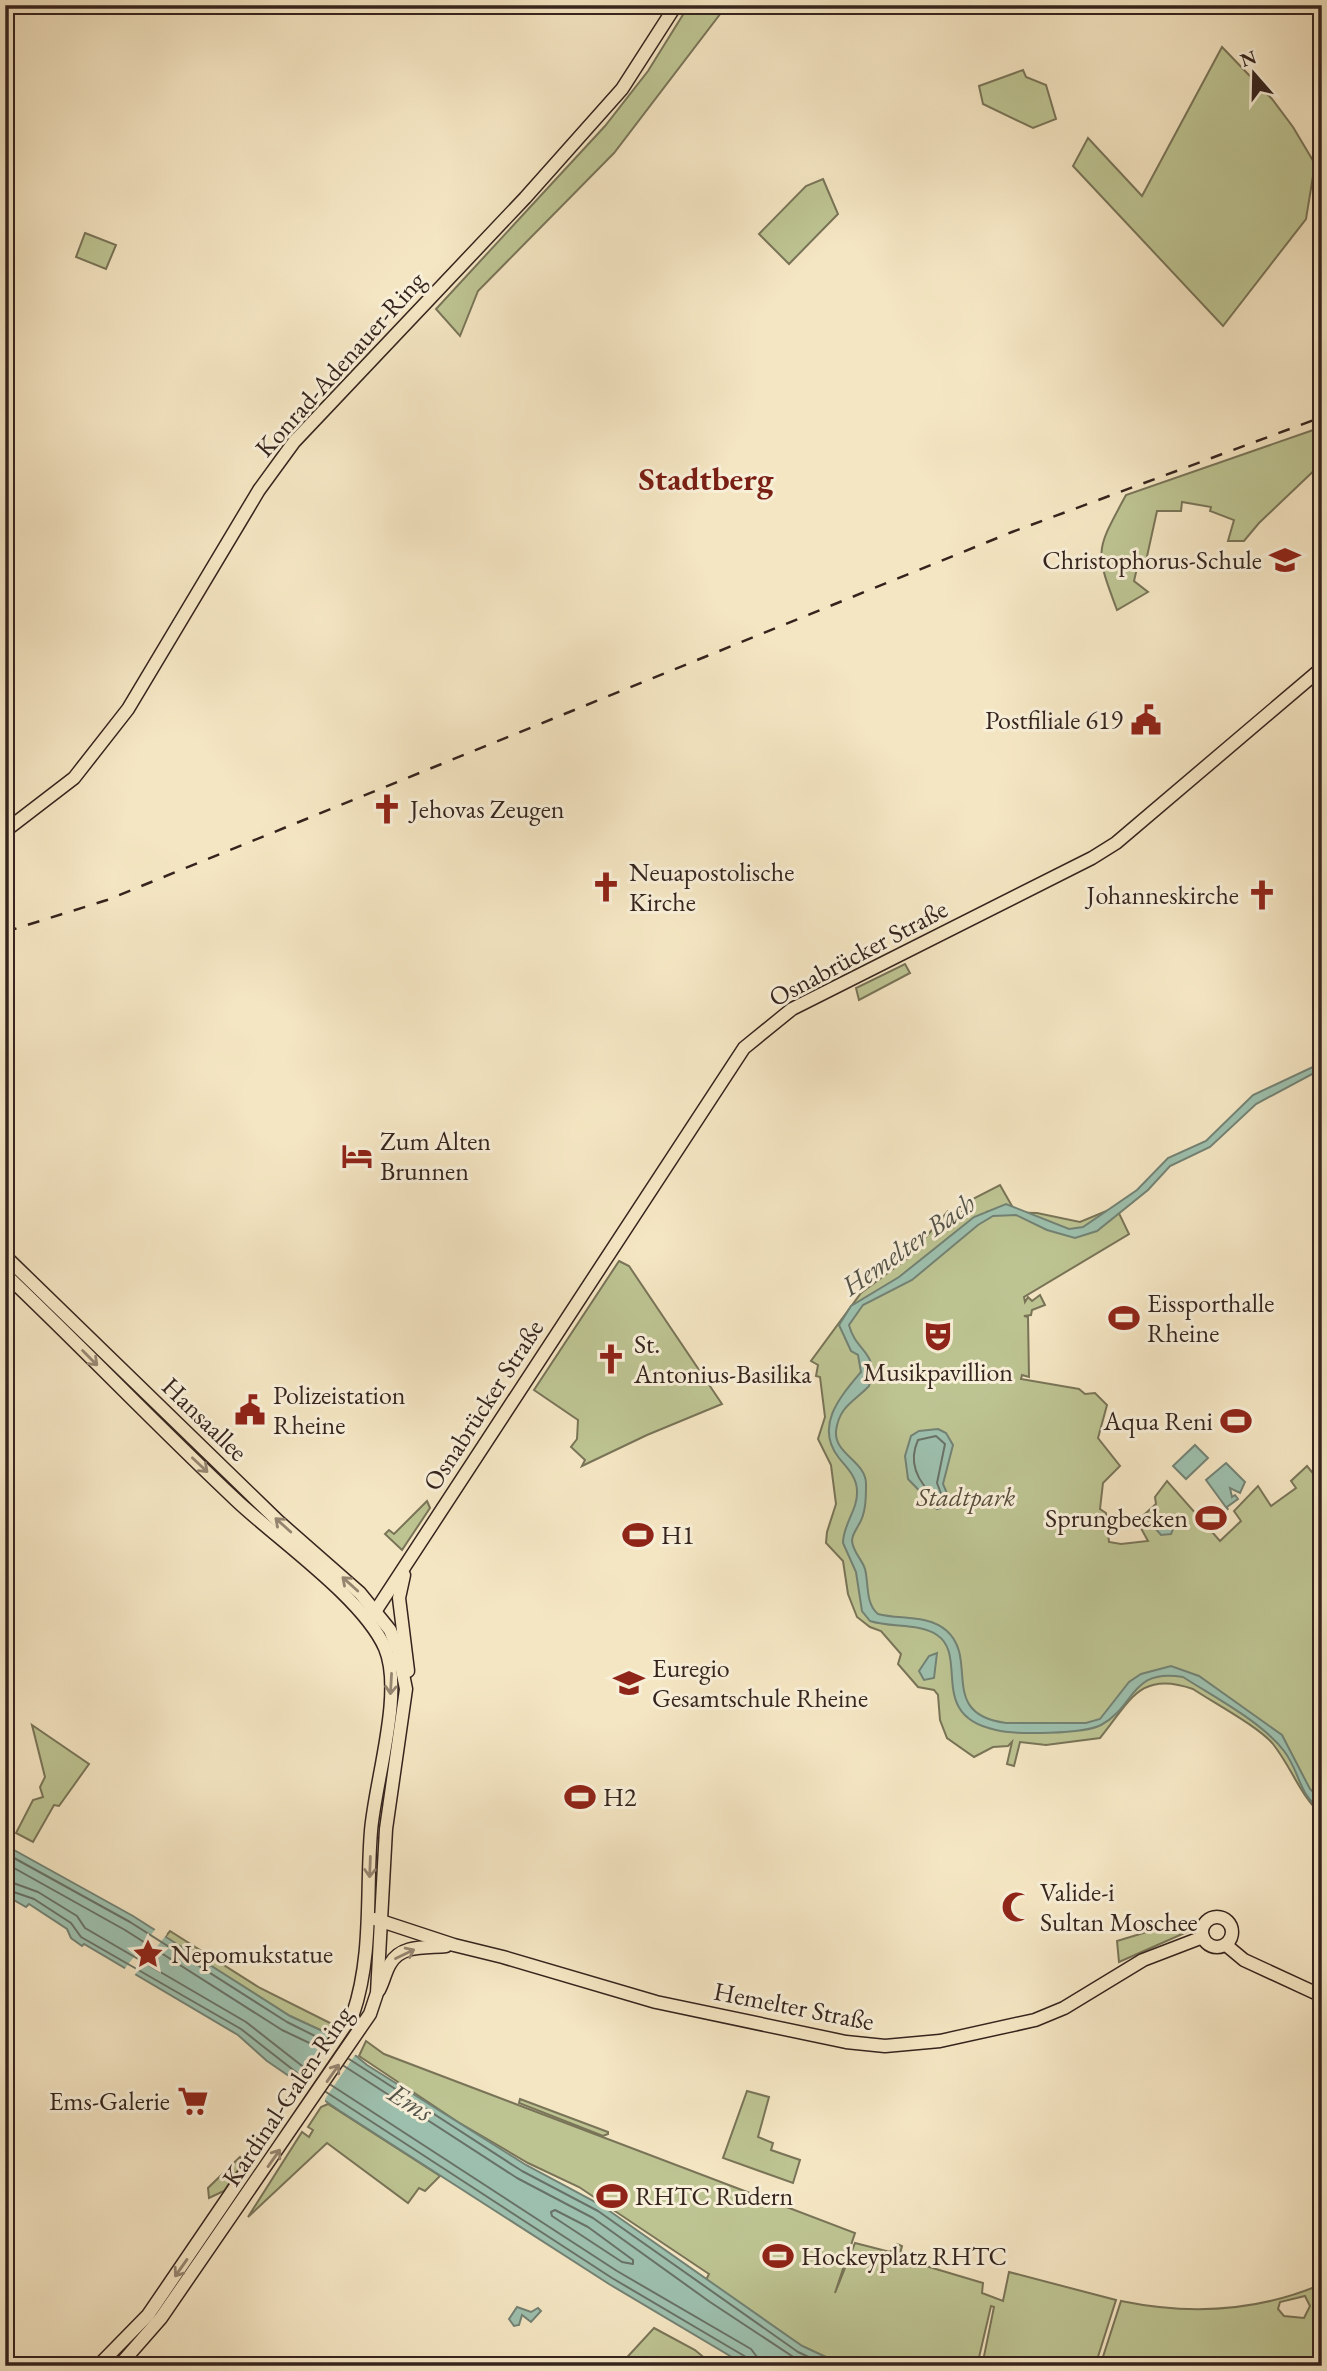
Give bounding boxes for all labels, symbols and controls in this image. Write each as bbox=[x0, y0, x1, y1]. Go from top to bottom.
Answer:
north arrow bbox=[1218, 38, 1288, 108]
text: N bbox=[1237, 44, 1260, 73]
street label: Konrad-Adenauer-Ring bbox=[248, 263, 433, 464]
district label: Stadtberg bbox=[638, 457, 774, 500]
place label: Christophorus-Schule bbox=[1042, 543, 1262, 577]
school or university icon: Christophorus-Schule bbox=[1268, 543, 1302, 577]
place label: Postfiliale 619 bbox=[985, 703, 1124, 737]
public building icon: Postfiliale 619 bbox=[1129, 703, 1163, 737]
church icon: Jehovas Zeugen bbox=[370, 792, 404, 826]
place label: Jehovas Zeugen bbox=[408, 792, 565, 826]
place label: Neuapostolische Kirche bbox=[629, 855, 794, 919]
church icon: Neuapostolische Kirche bbox=[589, 870, 623, 904]
place label: Johanneskirche bbox=[1085, 878, 1239, 912]
church icon: Johanneskirche bbox=[1245, 878, 1279, 912]
street label: Osnabrücker Straße bbox=[763, 892, 953, 1014]
place label: Zum Alten Brunnen bbox=[380, 1124, 491, 1188]
hotel icon: Zum Alten Brunnen bbox=[340, 1139, 374, 1173]
water label: Hemelter Bach bbox=[833, 1185, 982, 1304]
place label: Eissporthalle Rheine bbox=[1147, 1286, 1274, 1350]
sports icon: Eissporthalle Rheine bbox=[1107, 1301, 1141, 1335]
street label: Osnabrücker Straße bbox=[415, 1313, 551, 1497]
theatre icon: Musikpavillion bbox=[921, 1319, 955, 1353]
place label: St. Antonius-Basilika bbox=[633, 1327, 812, 1391]
church icon: St. Antonius-Basilika bbox=[594, 1342, 628, 1376]
one-way arrow bbox=[81, 1350, 98, 1367]
place label: Musikpavillion bbox=[863, 1355, 1013, 1389]
street label: Hansaallee bbox=[155, 1370, 255, 1468]
place label: Polizeistation Rheine bbox=[273, 1378, 406, 1442]
public building icon: Polizeistation Rheine bbox=[233, 1393, 267, 1427]
place label: Aqua Reni bbox=[1102, 1404, 1213, 1438]
sports icon: Aqua Reni bbox=[1219, 1404, 1253, 1438]
one-way arrow bbox=[191, 1457, 208, 1474]
park label: Stadtpark bbox=[916, 1480, 1016, 1514]
place label: Sprungbecken bbox=[1045, 1501, 1188, 1535]
sports icon: Sprungbecken bbox=[1194, 1501, 1228, 1535]
one-way arrow bbox=[275, 1517, 292, 1534]
sports icon: H1 bbox=[621, 1518, 655, 1552]
place label: H1 bbox=[661, 1518, 695, 1552]
one-way arrow bbox=[341, 1576, 359, 1592]
place label: Euregio Gesamtschule Rheine bbox=[652, 1651, 868, 1715]
school or university icon: Euregio Gesamtschule Rheine bbox=[612, 1666, 646, 1700]
one-way arrow bbox=[384, 1672, 397, 1695]
sports icon: H2 bbox=[563, 1780, 597, 1814]
place label: H2 bbox=[603, 1780, 637, 1814]
one-way arrow bbox=[363, 1855, 376, 1878]
place label: Valide-i Sultan Moschee bbox=[1040, 1875, 1198, 1939]
mosque icon: Valide-i Sultan Moschee bbox=[1000, 1890, 1034, 1924]
place icon: Nepomukstatue bbox=[131, 1937, 165, 1971]
place label: Nepomukstatue bbox=[171, 1937, 333, 1971]
one-way arrow bbox=[394, 1946, 414, 1960]
street label: Hemelter Straße bbox=[711, 1974, 877, 2038]
street label: Kardinal-Galen-Ring bbox=[214, 1999, 360, 2193]
one-way arrow bbox=[326, 2064, 340, 2083]
water label: Ems bbox=[381, 2074, 440, 2130]
place label: Ems-Galerie bbox=[49, 2084, 170, 2118]
supermarket icon: Ems-Galerie bbox=[176, 2084, 210, 2118]
one-way arrow bbox=[267, 2149, 281, 2169]
sports icon: RHTC Rudern bbox=[595, 2179, 629, 2213]
place label: RHTC Rudern bbox=[635, 2179, 793, 2213]
sports icon: Hockeyplatz RHTC bbox=[761, 2239, 795, 2273]
place label: Hockeyplatz RHTC bbox=[801, 2239, 1007, 2273]
one-way arrow bbox=[174, 2258, 188, 2277]

